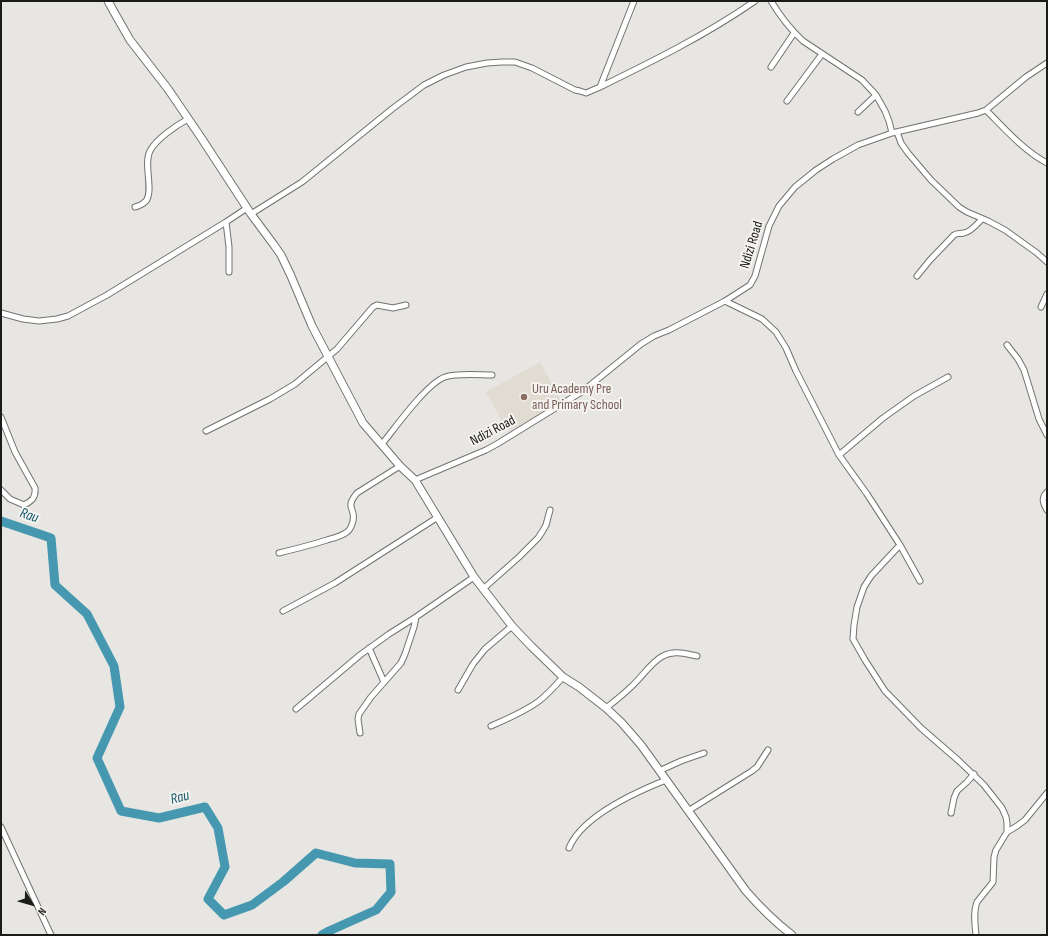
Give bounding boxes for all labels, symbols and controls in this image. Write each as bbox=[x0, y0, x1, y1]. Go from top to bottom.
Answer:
street label: Ndizi Road bbox=[737, 219, 767, 271]
place label: Uru Academy Pre and Primary School bbox=[532, 381, 622, 414]
marker: Uru Academy Pre and Primary School bbox=[519, 392, 529, 402]
street label: Ndizi Road bbox=[468, 412, 518, 450]
water label: Rau bbox=[17, 504, 41, 528]
water label: Rau bbox=[169, 787, 191, 809]
north arrow bbox=[12, 884, 52, 924]
text: N bbox=[35, 905, 49, 918]

